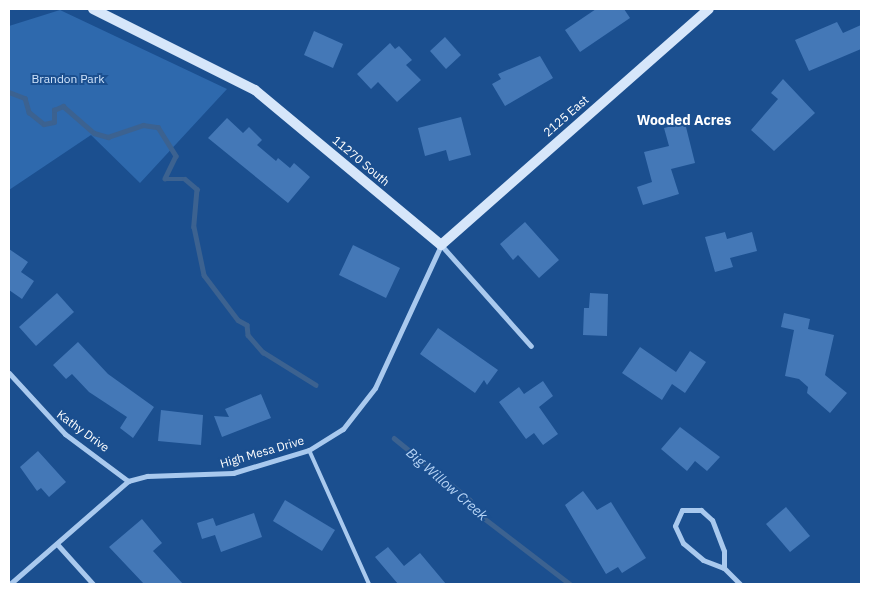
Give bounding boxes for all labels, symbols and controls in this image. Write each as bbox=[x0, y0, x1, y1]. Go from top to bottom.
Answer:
park label: Brandon Park bbox=[31, 72, 105, 86]
street label: 2125 East bbox=[541, 93, 591, 139]
district label: Wooded Acres bbox=[637, 112, 731, 128]
street label: 11270 South bbox=[329, 133, 393, 189]
street label: Kathy Drive bbox=[54, 407, 112, 455]
street label: High Mesa Drive bbox=[218, 433, 306, 471]
water label: Big Willow Creek bbox=[403, 444, 491, 524]

